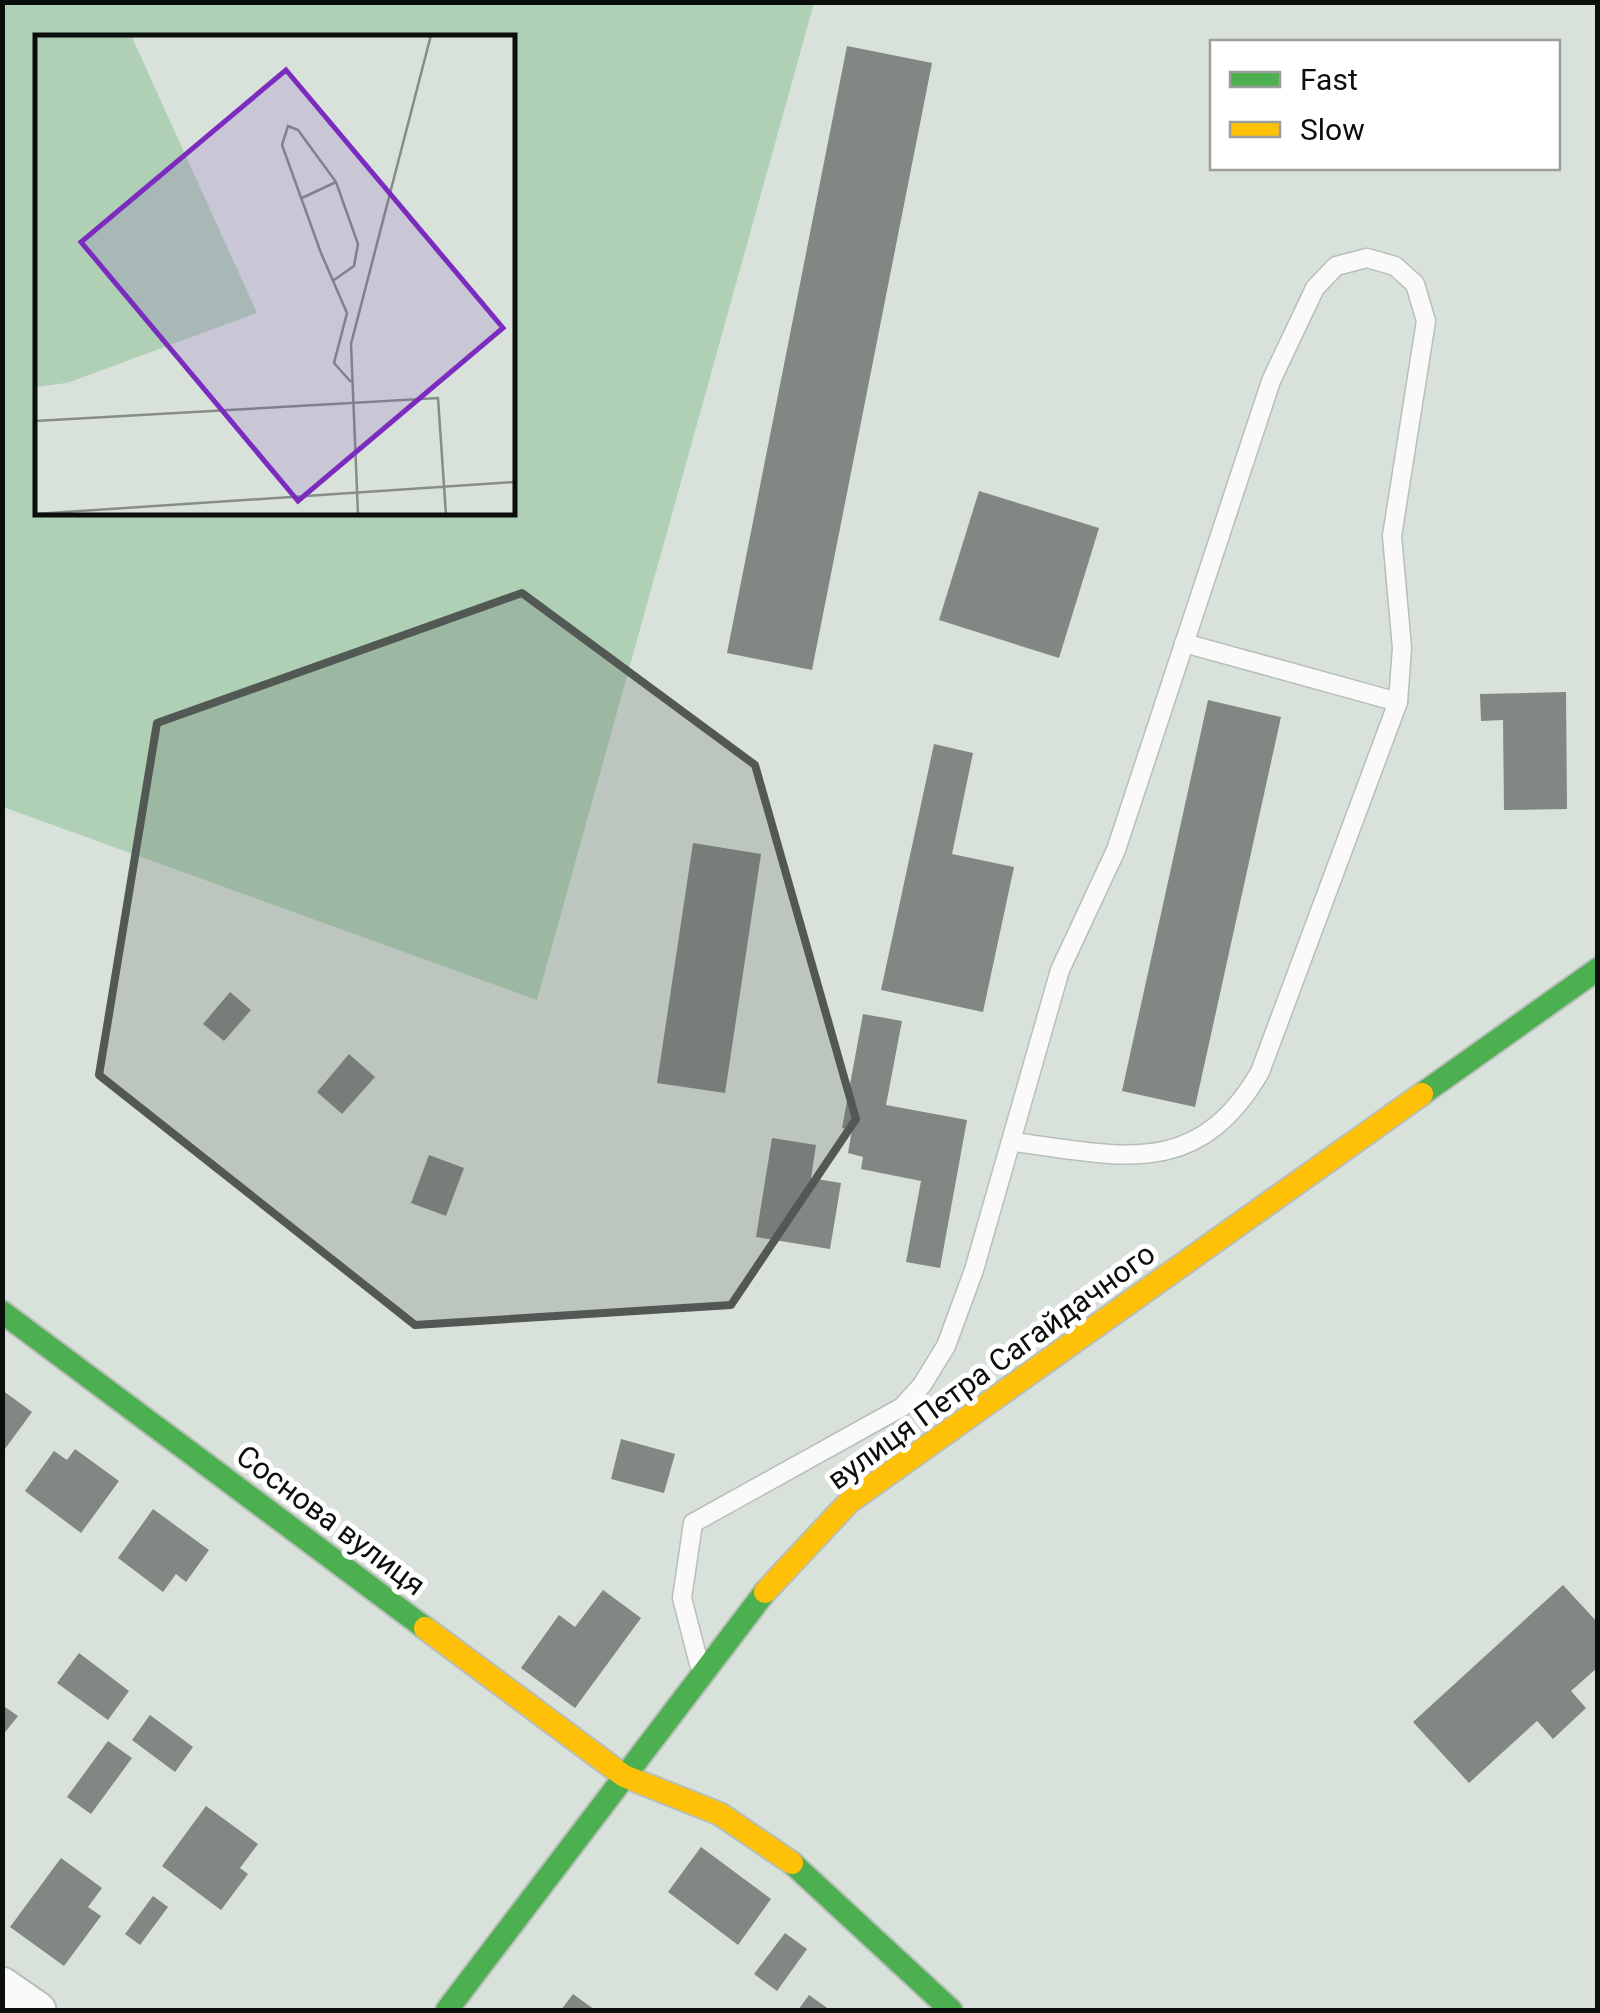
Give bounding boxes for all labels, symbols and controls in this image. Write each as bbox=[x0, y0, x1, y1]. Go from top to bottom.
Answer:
inset map bbox=[35, 35, 515, 515]
legend bbox=[1210, 40, 1560, 170]
text: Fast bbox=[1300, 62, 1358, 97]
text: Slow bbox=[1300, 112, 1365, 147]
street label: вулиця Петра Сагайдачного bbox=[821, 1235, 1161, 1497]
street label: Соснова вулиця bbox=[230, 1438, 432, 1602]

